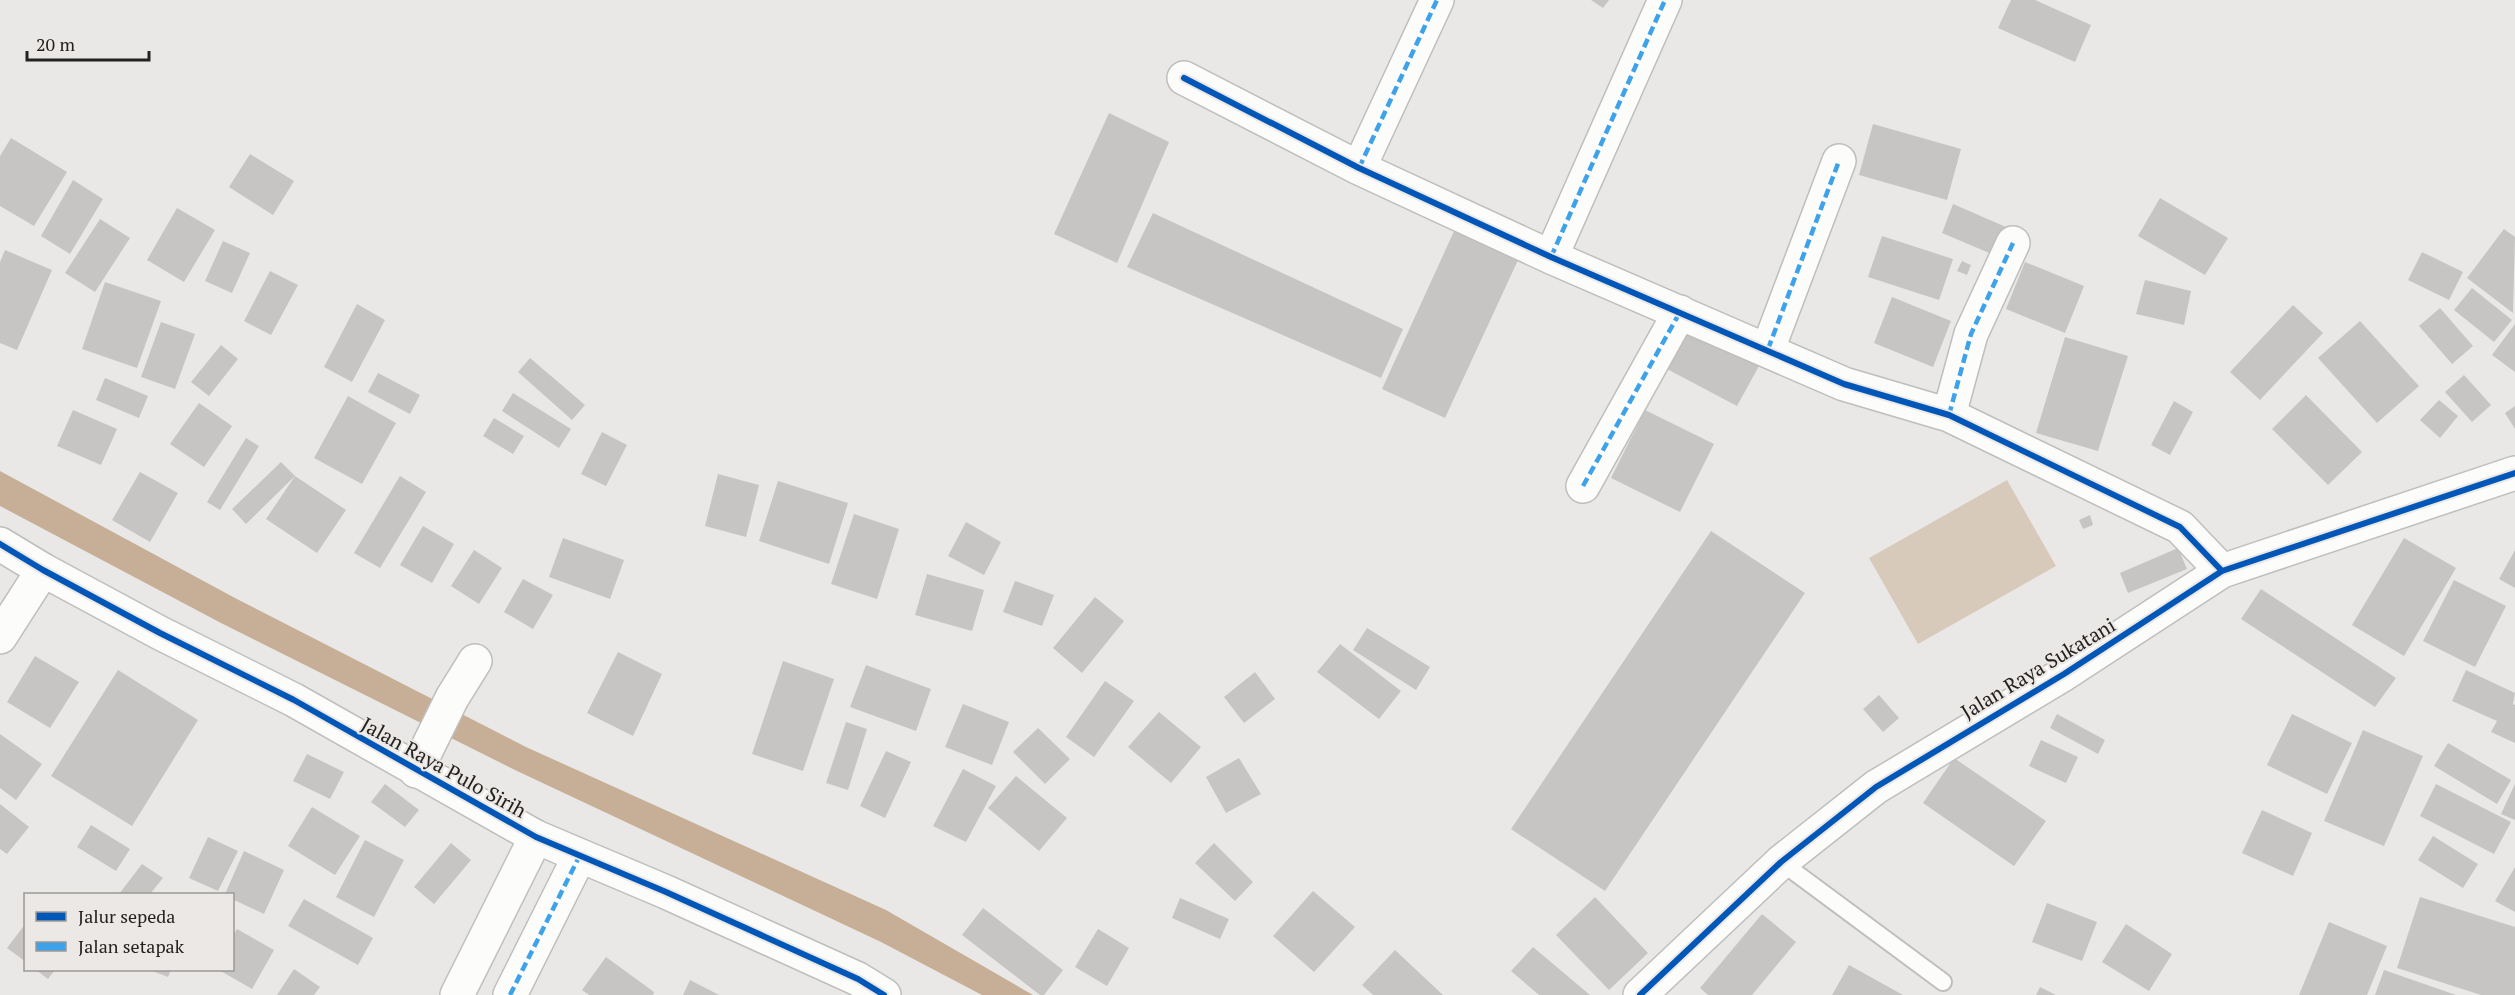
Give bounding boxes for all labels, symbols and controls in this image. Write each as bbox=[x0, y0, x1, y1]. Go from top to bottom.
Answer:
scale bar bbox=[27, 24, 148, 62]
text: 20 m bbox=[36, 32, 76, 56]
street label: Jalan Raya Sukatani bbox=[1956, 611, 2120, 725]
street label: Jalan Raya Pulo Sirih bbox=[356, 710, 532, 824]
legend bbox=[24, 893, 234, 971]
text: Jalur sepeda bbox=[78, 904, 175, 928]
text: Jalan setapak bbox=[78, 934, 185, 958]

